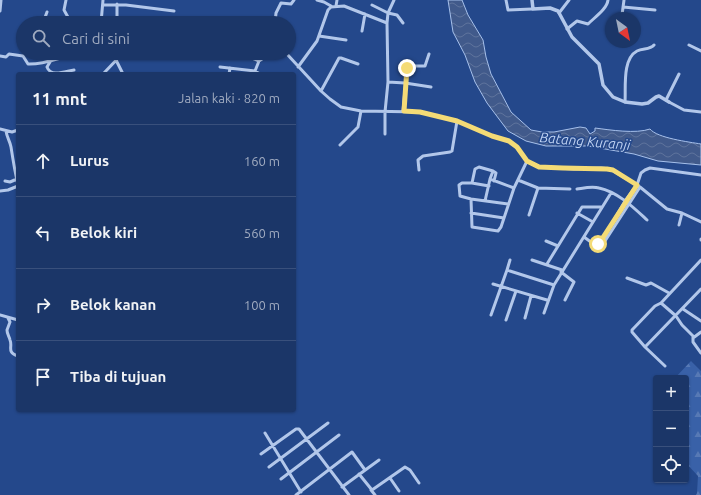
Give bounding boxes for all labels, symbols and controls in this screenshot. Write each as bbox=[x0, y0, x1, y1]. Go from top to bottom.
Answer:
north arrow bbox=[605, 12, 641, 48]
search box bbox=[16, 16, 296, 60]
icon: search bbox=[30, 27, 52, 49]
text: Cari di sini bbox=[62, 30, 130, 47]
route end bbox=[398, 59, 416, 77]
text: 11 mnt bbox=[32, 89, 87, 108]
text: Jalan kaki · 820 m bbox=[178, 91, 280, 105]
water label: Batang Kuranji bbox=[539, 129, 632, 153]
icon: ahead bbox=[32, 150, 54, 172]
text: Lurus bbox=[70, 152, 109, 169]
text: 160 m bbox=[244, 154, 280, 168]
icon: left bbox=[32, 222, 54, 244]
text: Belok kiri bbox=[70, 224, 137, 241]
text: 560 m bbox=[244, 226, 280, 240]
route start bbox=[589, 235, 607, 253]
icon: right bbox=[32, 294, 54, 316]
text: Belok kanan bbox=[70, 296, 156, 313]
text: 100 m bbox=[244, 298, 280, 312]
icon: arrive bbox=[32, 366, 54, 388]
text: Tiba di tujuan bbox=[70, 368, 166, 385]
map controls bbox=[653, 375, 689, 483]
button: + bbox=[653, 375, 689, 411]
button: − bbox=[653, 411, 689, 447]
button: locate bbox=[653, 447, 689, 483]

